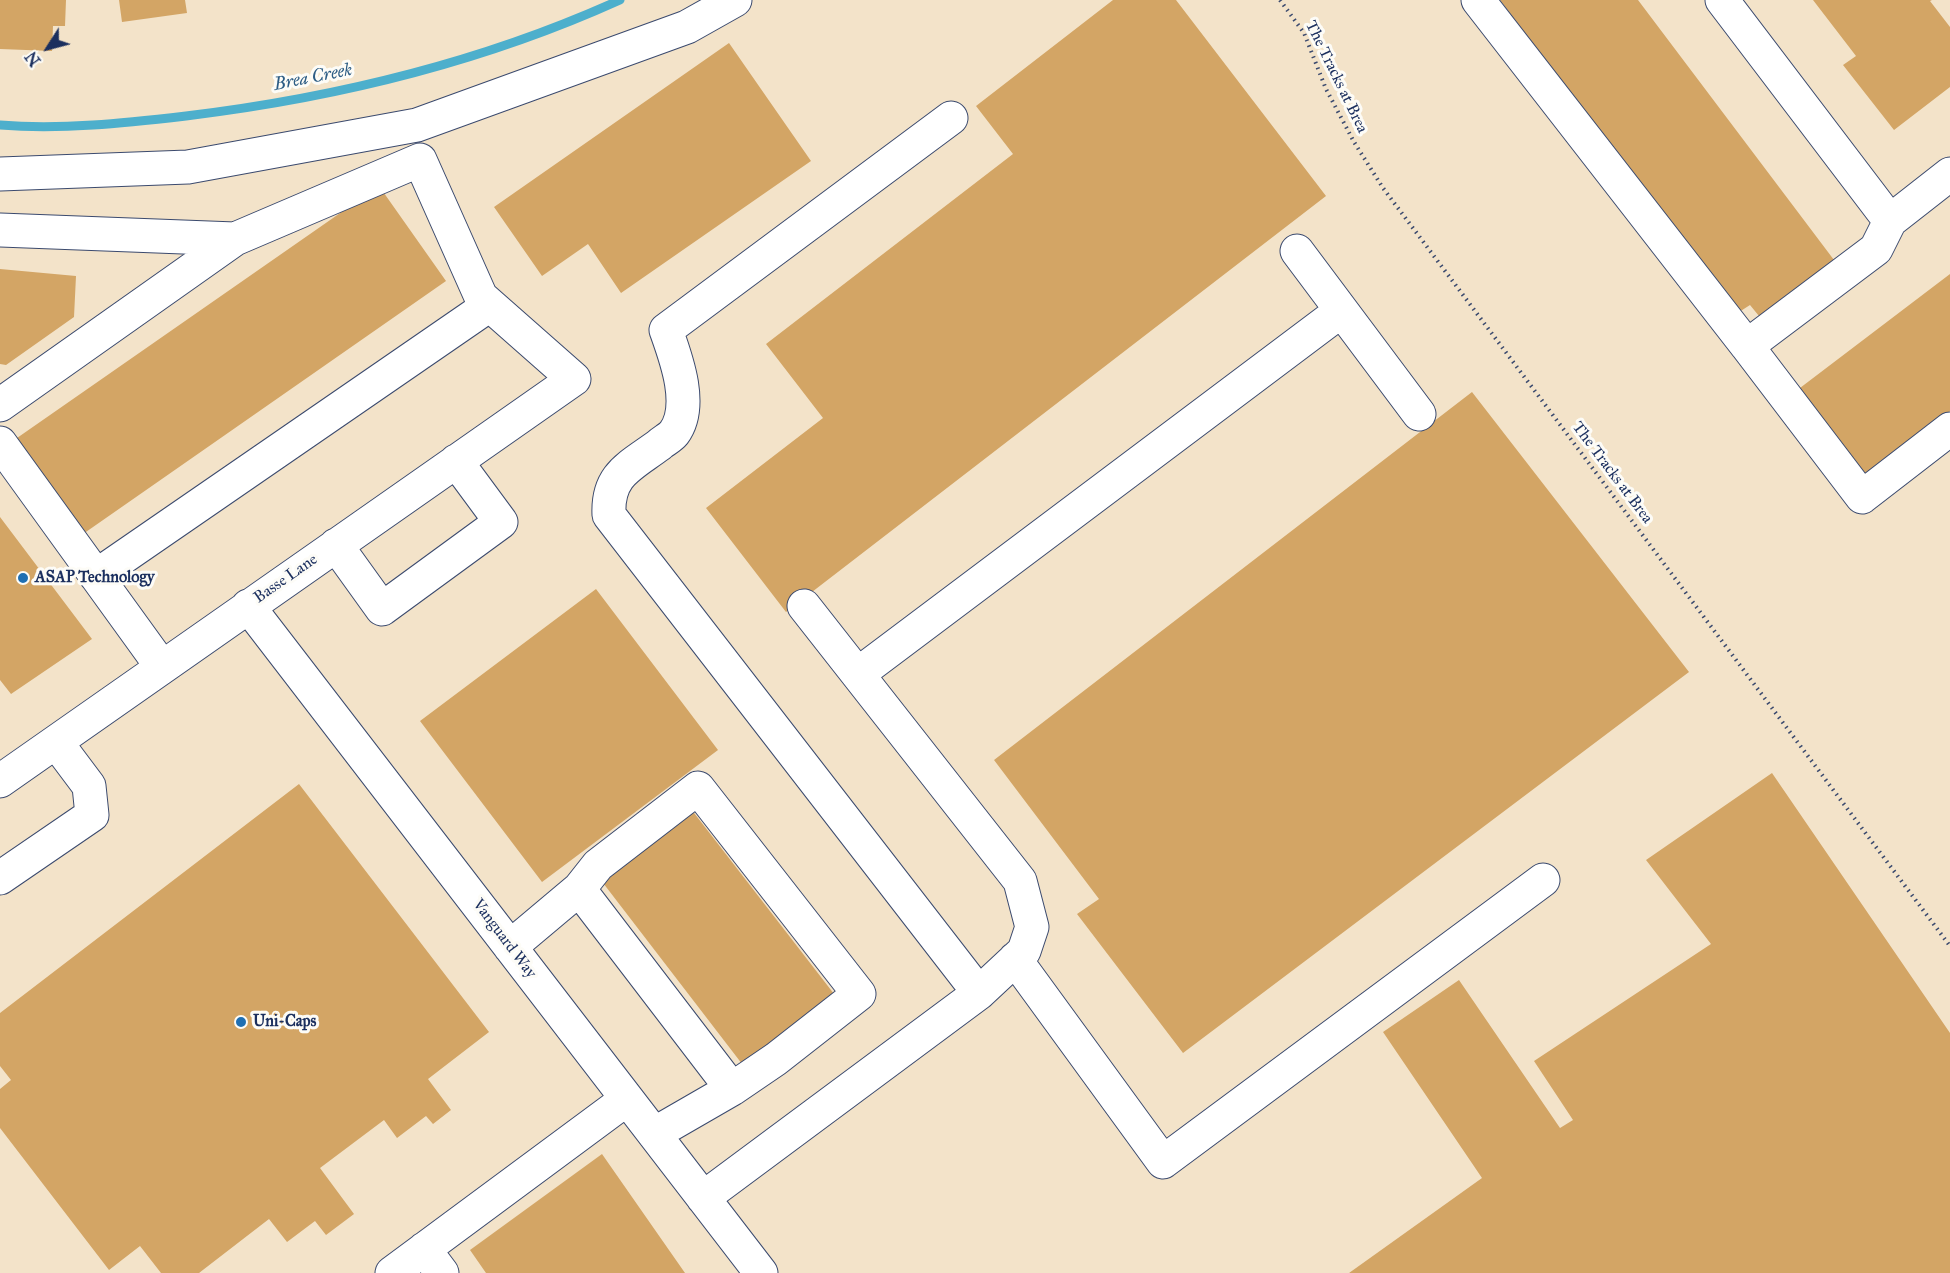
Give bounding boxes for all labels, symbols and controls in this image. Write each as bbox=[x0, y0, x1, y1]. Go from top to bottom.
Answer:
north arrow bbox=[18, 18, 78, 78]
street label: The Tracks at Brea bbox=[1301, 18, 1371, 136]
text: N bbox=[21, 48, 45, 70]
water label: Brea Creek bbox=[272, 60, 354, 96]
street label: The Tracks at Brea bbox=[1567, 418, 1657, 528]
street label: Basse Lane bbox=[251, 550, 321, 608]
place label: ASAP Technology bbox=[35, 568, 154, 588]
marker: ASAP Technology bbox=[16, 571, 30, 585]
street label: Vanguard Way bbox=[468, 896, 540, 982]
place label: Uni-Caps bbox=[253, 1012, 316, 1032]
marker: Uni-Caps bbox=[234, 1015, 248, 1029]

